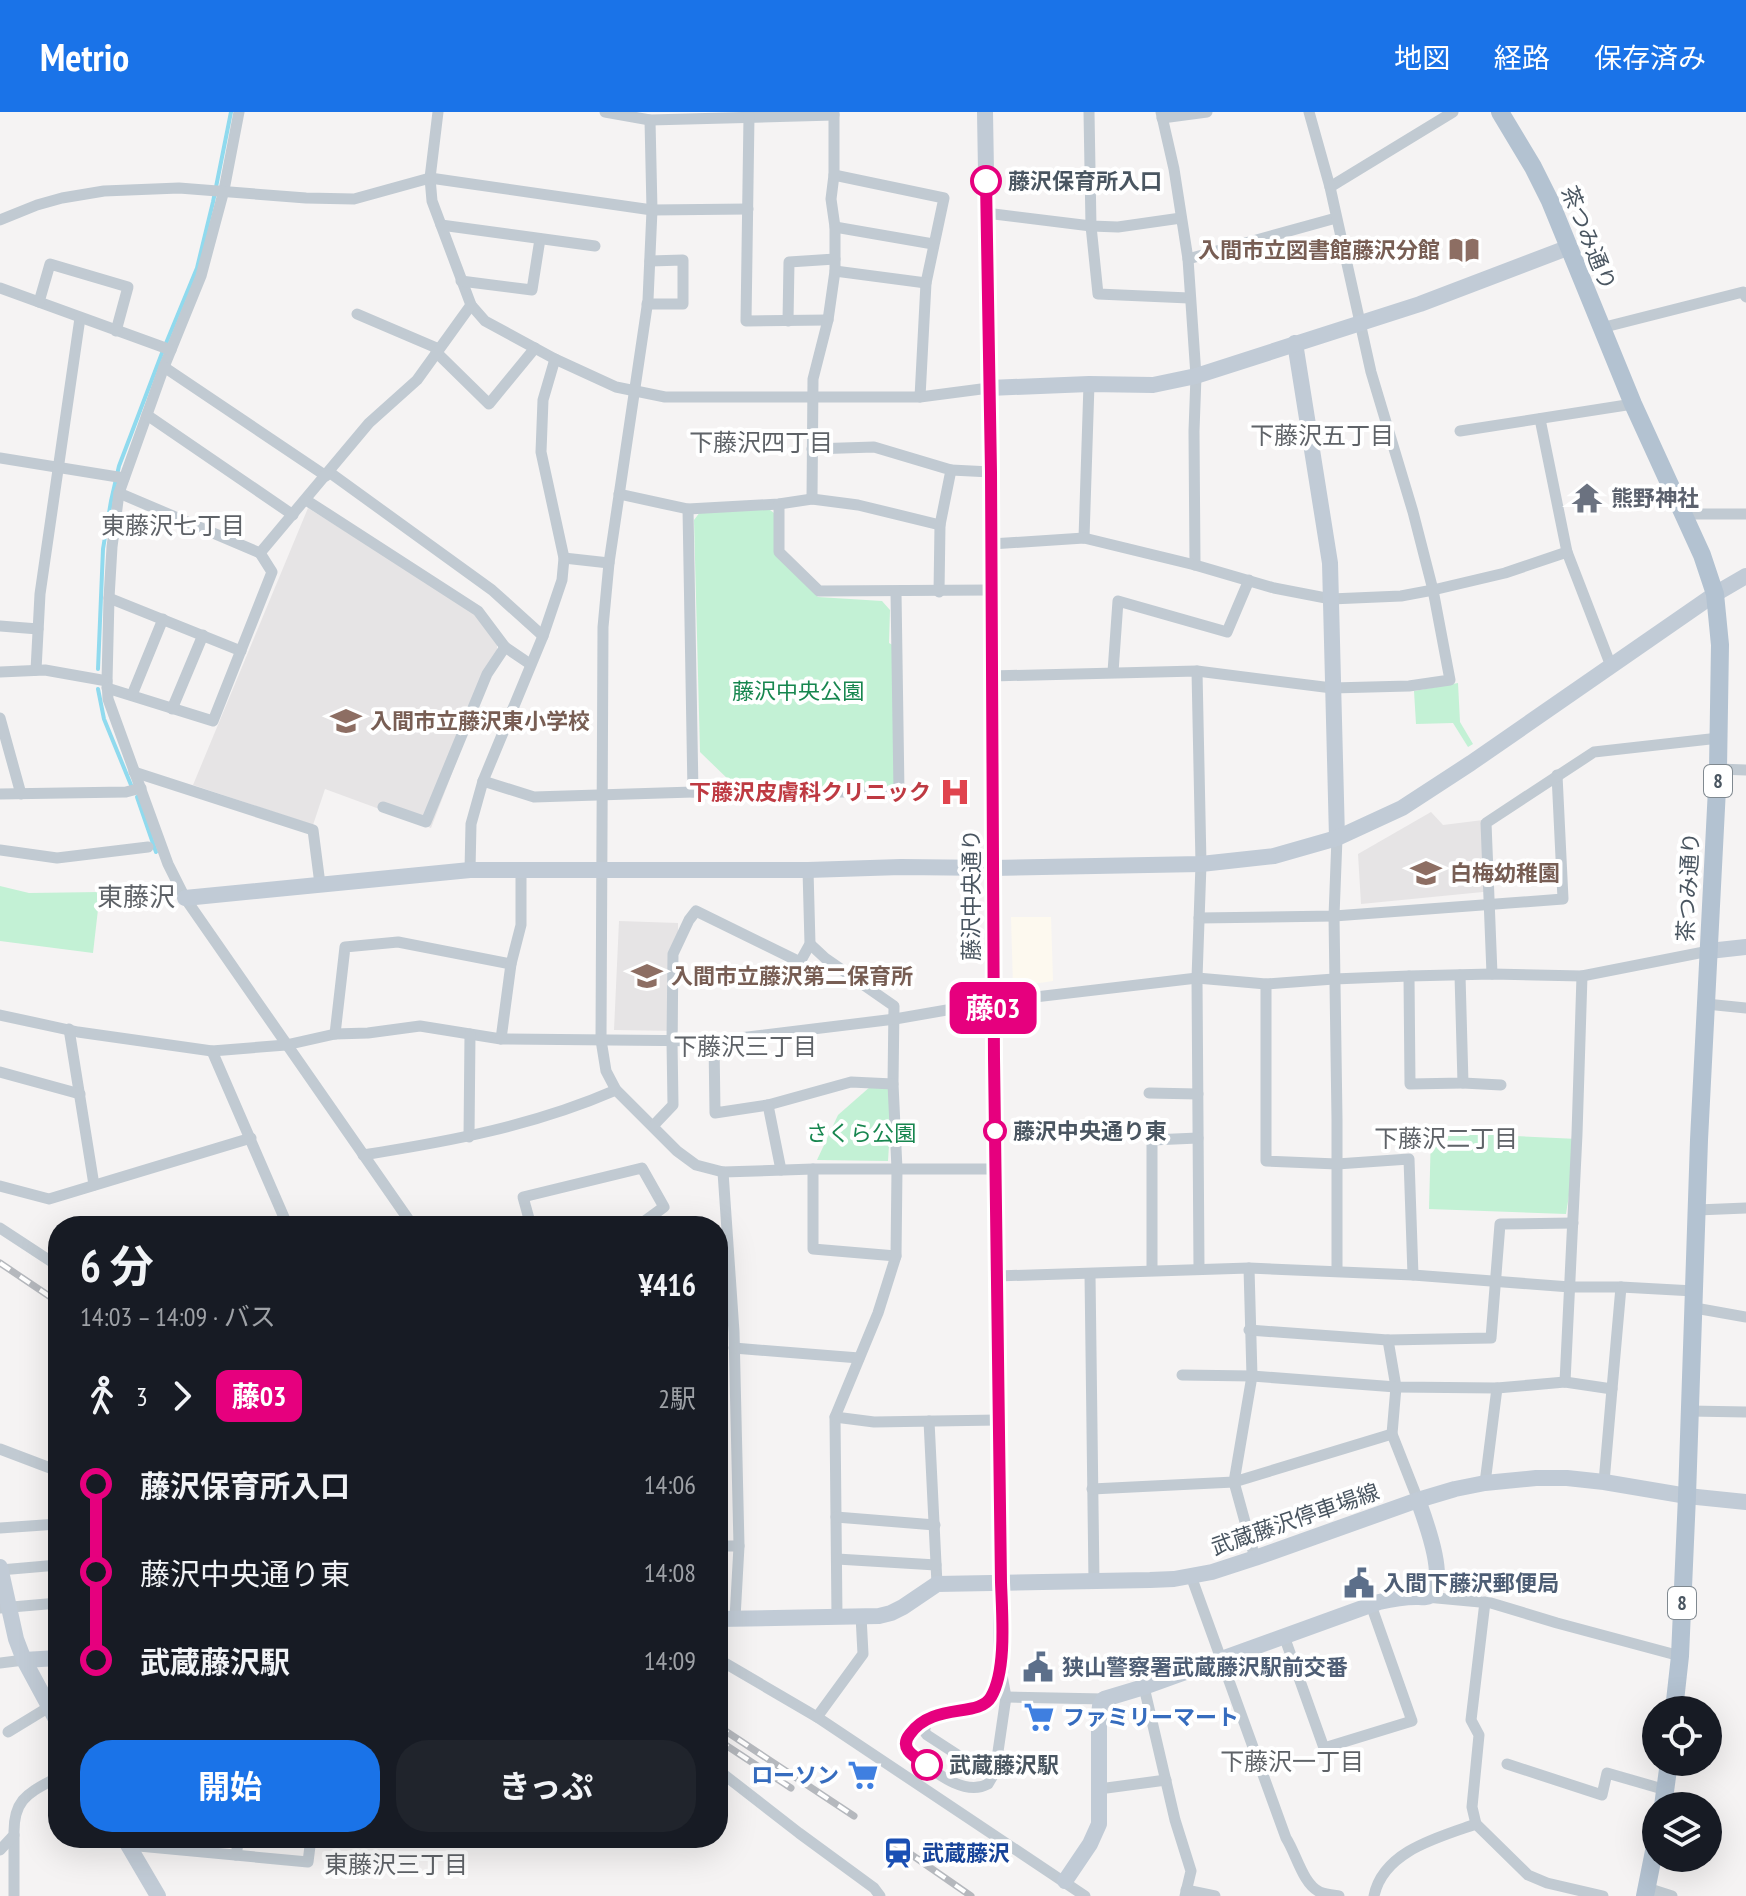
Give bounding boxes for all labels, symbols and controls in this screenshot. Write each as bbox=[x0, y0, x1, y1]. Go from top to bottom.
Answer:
text: Metrio bbox=[40, 32, 129, 81]
text: 地図 bbox=[1394, 39, 1450, 76]
text: 経路 bbox=[1494, 39, 1550, 76]
text: 保存済み bbox=[1594, 39, 1706, 76]
marker: 藤沢保育所入口 bbox=[971, 166, 1001, 196]
place label: 藤沢保育所入口 bbox=[1008, 167, 1162, 195]
street label: 茶つみ通り bbox=[1555, 182, 1623, 294]
library icon: 入間市立図書館藤沢分館 bbox=[1447, 233, 1481, 267]
place label: 入間市立図書館藤沢分館 bbox=[1198, 236, 1440, 264]
district label: 下藤沢五丁目 bbox=[1250, 420, 1394, 451]
district label: 下藤沢四丁目 bbox=[689, 427, 833, 458]
temple icon: 熊野神社 bbox=[1570, 481, 1604, 515]
place label: 熊野神社 bbox=[1611, 484, 1699, 512]
district label: 東藤沢七丁目 bbox=[101, 510, 245, 541]
park label: 藤沢中央公園 bbox=[732, 677, 864, 705]
school or university icon: 入間市立藤沢東小学校 bbox=[329, 704, 363, 738]
place label: 入間市立藤沢東小学校 bbox=[370, 707, 590, 735]
road number: 8 bbox=[1704, 765, 1732, 797]
hospital icon: 下藤沢皮膚科クリニック bbox=[938, 775, 972, 809]
place label: 下藤沢皮膚科クリニック bbox=[689, 778, 931, 806]
street label: 藤沢中央通り bbox=[957, 829, 985, 961]
street label: 茶つみ通り bbox=[1671, 831, 1705, 943]
school or university icon: 白梅幼稚園 bbox=[1409, 856, 1443, 890]
place label: 白梅幼稚園 bbox=[1450, 859, 1560, 887]
district label: 東藤沢 bbox=[97, 880, 175, 913]
school or university icon: 入間市立藤沢第二保育所 bbox=[630, 959, 664, 993]
place label: 入間市立藤沢第二保育所 bbox=[671, 962, 913, 990]
line badge: 藤03 bbox=[947, 982, 1039, 1034]
text: 藤03 bbox=[966, 989, 1020, 1026]
district label: 下藤沢三丁目 bbox=[673, 1031, 817, 1062]
place label: 藤沢中央通り東 bbox=[1013, 1117, 1167, 1145]
park label: さくら公園 bbox=[806, 1119, 916, 1147]
marker: 藤沢中央通り東 bbox=[984, 1120, 1006, 1142]
district label: 下藤沢二丁目 bbox=[1374, 1123, 1518, 1154]
text: 6 分 bbox=[80, 1237, 154, 1294]
text: ¥416 bbox=[639, 1265, 696, 1304]
text: 14:03 – 14:09 · バス bbox=[80, 1300, 276, 1333]
icon: walk bbox=[80, 1374, 124, 1418]
icon: forward bbox=[160, 1374, 204, 1418]
text: 藤03 bbox=[232, 1377, 286, 1414]
text: 3 bbox=[136, 1380, 148, 1413]
text: 2駅 bbox=[658, 1382, 696, 1415]
text: 藤沢保育所入口 bbox=[140, 1466, 350, 1505]
text: 14:06 bbox=[644, 1468, 696, 1501]
street label: 武蔵藤沢停車場線 bbox=[1207, 1477, 1383, 1561]
text: 藤沢中央通り東 bbox=[140, 1554, 350, 1593]
text: 14:08 bbox=[644, 1556, 696, 1589]
public building icon: 入間下藤沢郵便局 bbox=[1342, 1566, 1376, 1600]
place label: 入間下藤沢郵便局 bbox=[1383, 1569, 1559, 1597]
road number: 8 bbox=[1668, 1587, 1696, 1619]
text: 武蔵藤沢駅 bbox=[140, 1642, 290, 1681]
text: 14:09 bbox=[644, 1644, 696, 1677]
public building icon: 狭山警察署武蔵藤沢駅前交番 bbox=[1021, 1650, 1055, 1684]
place label: 狭山警察署武蔵藤沢駅前交番 bbox=[1062, 1653, 1348, 1681]
map controls bbox=[1642, 1696, 1722, 1872]
button: locate bbox=[1642, 1696, 1722, 1776]
supermarket icon: ファミリーマート bbox=[1022, 1700, 1056, 1734]
place label: ファミリーマート bbox=[1063, 1703, 1239, 1731]
button: 開始 bbox=[80, 1740, 380, 1832]
button: きっぷ bbox=[396, 1740, 696, 1832]
district label: 下藤沢一丁目 bbox=[1220, 1746, 1364, 1777]
marker: 武蔵藤沢駅 bbox=[912, 1750, 942, 1780]
place label: 武蔵藤沢駅 bbox=[949, 1751, 1059, 1779]
supermarket icon: ローソン bbox=[846, 1758, 880, 1792]
place label: ローソン bbox=[751, 1761, 839, 1789]
button: layers bbox=[1642, 1792, 1722, 1872]
station icon: 武蔵藤沢 bbox=[881, 1836, 915, 1870]
place label: 武蔵藤沢 bbox=[922, 1839, 1010, 1867]
district label: 東藤沢三丁目 bbox=[324, 1849, 468, 1880]

